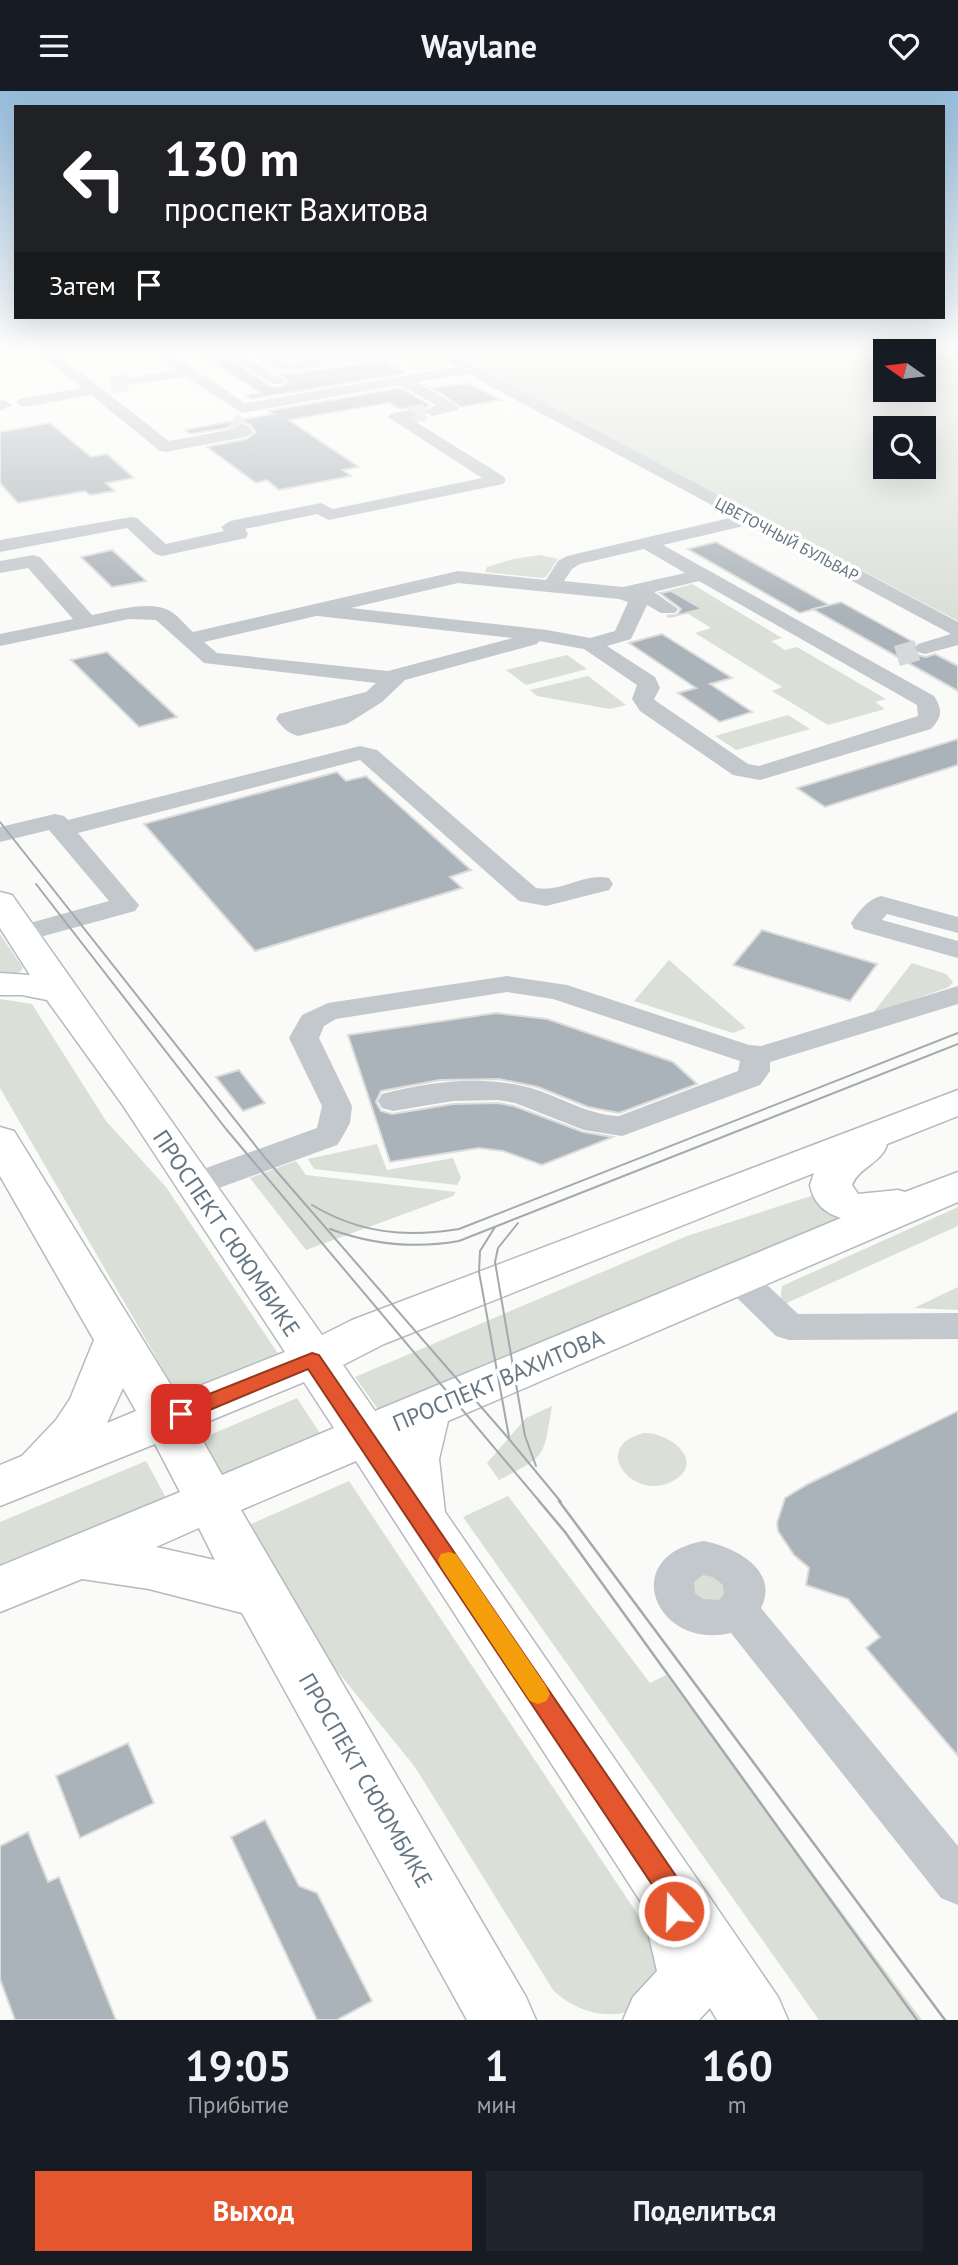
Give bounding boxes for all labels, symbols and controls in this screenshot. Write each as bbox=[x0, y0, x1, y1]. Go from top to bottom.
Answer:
text: Waylane bbox=[421, 25, 537, 67]
icon: menu bbox=[35, 27, 73, 65]
icon: heart bbox=[885, 27, 923, 65]
text: 130 m bbox=[164, 126, 299, 190]
icon: left bbox=[49, 133, 140, 224]
text: проспект Вахитова bbox=[164, 188, 429, 230]
icon: arrive bbox=[130, 266, 168, 304]
text: Затем bbox=[49, 269, 116, 302]
north arrow bbox=[873, 339, 936, 403]
map controls bbox=[873, 339, 936, 479]
button: search bbox=[873, 416, 936, 479]
street label: ЦВЕТОЧНЫЙ БУЛЬВАР bbox=[712, 493, 862, 585]
street label: ПРОСПЕКТ СЮЮМБИКЕ bbox=[147, 1124, 307, 1342]
street label: ПРОСПЕКТ ВАХИТОВА bbox=[388, 1322, 608, 1438]
pin bbox=[151, 1384, 211, 1444]
icon: arrive bbox=[162, 1395, 200, 1433]
street label: ПРОСПЕКТ СЮЮМБИКЕ bbox=[293, 1668, 439, 1892]
position arrow bbox=[637, 1874, 711, 1948]
text: 19:05 bbox=[185, 2038, 292, 2093]
text: 1 bbox=[485, 2038, 508, 2093]
text: 160 bbox=[701, 2038, 773, 2093]
text: Прибытие bbox=[188, 2090, 289, 2119]
text: мин bbox=[477, 2090, 516, 2119]
text: m bbox=[728, 2090, 747, 2119]
button: Выход bbox=[35, 2171, 472, 2251]
button: Поделиться bbox=[486, 2171, 923, 2251]

